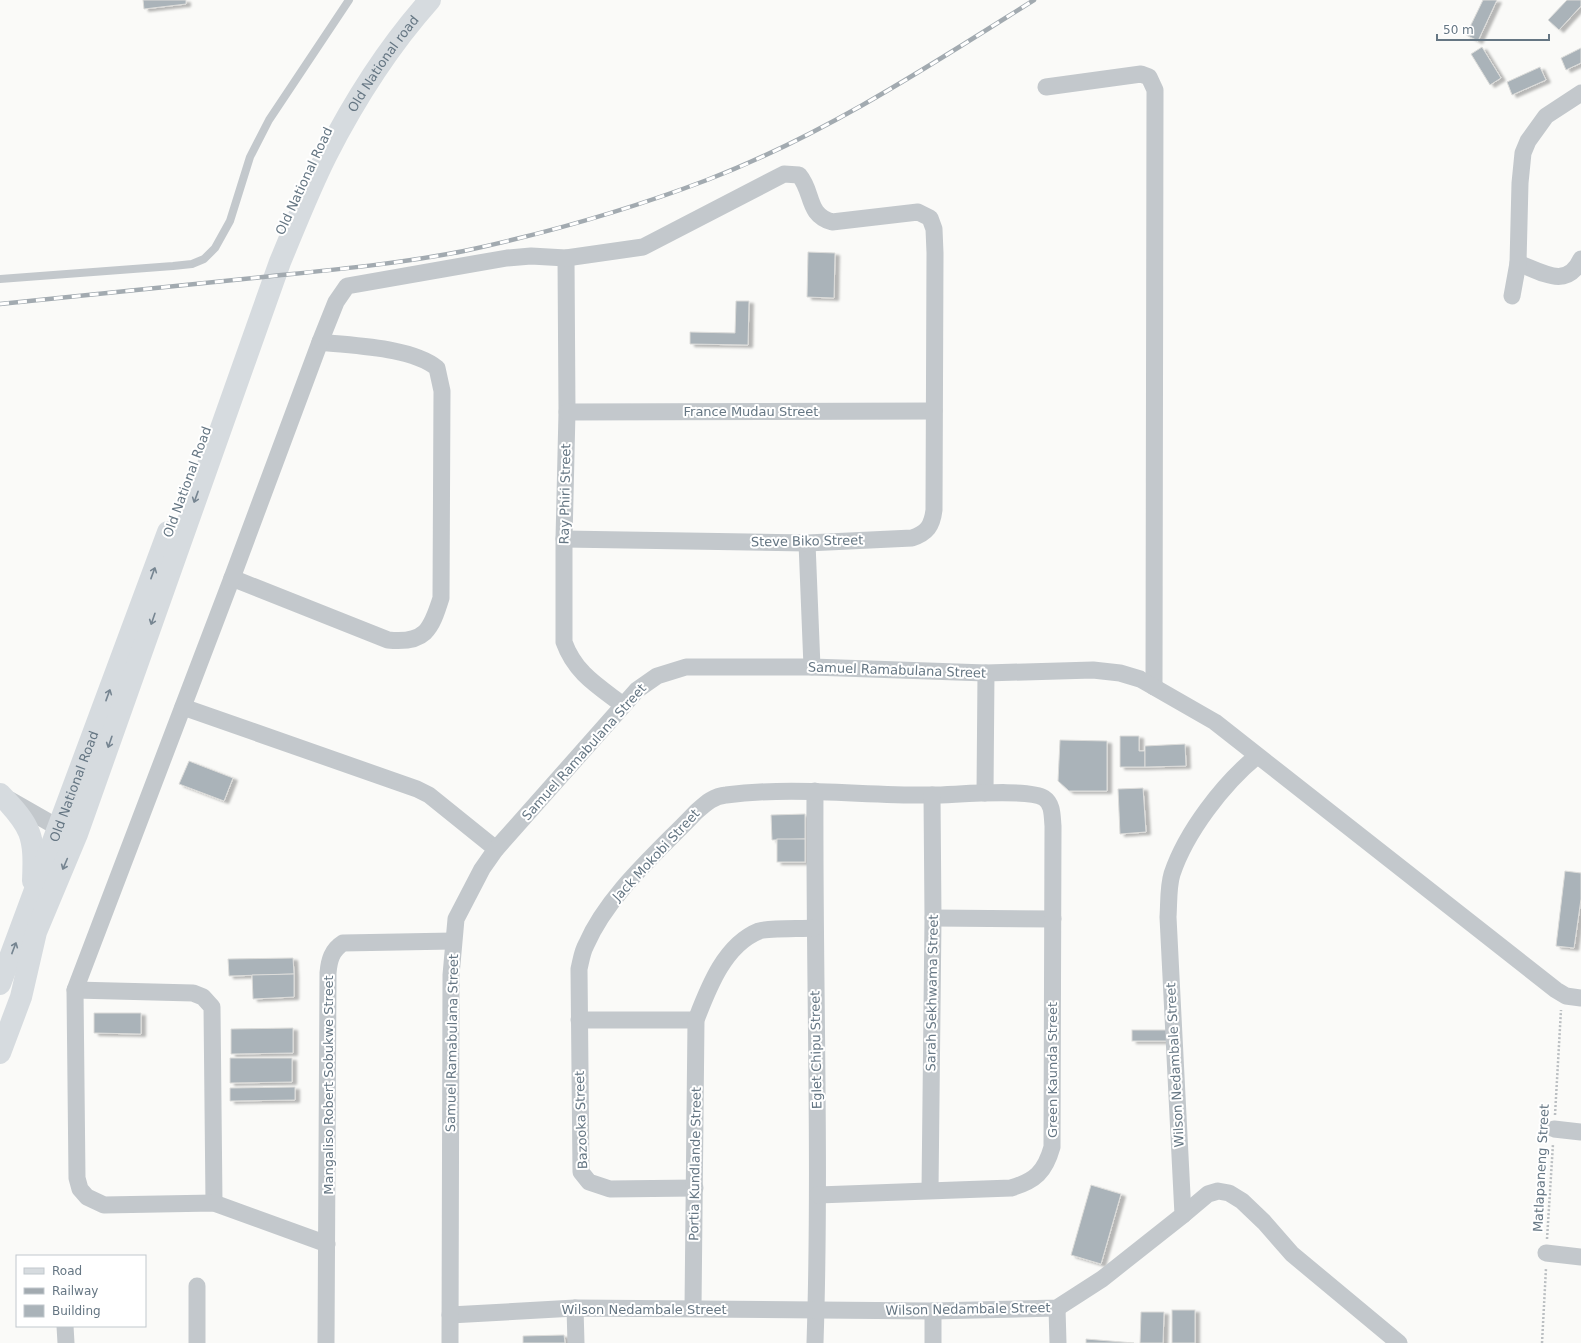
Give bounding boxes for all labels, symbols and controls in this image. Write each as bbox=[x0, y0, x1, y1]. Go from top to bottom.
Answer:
street label: Old National road bbox=[344, 12, 421, 114]
scale bar bbox=[1437, 16, 1549, 42]
text: 50 m bbox=[1443, 23, 1474, 37]
street label: Old National Road bbox=[272, 125, 336, 237]
street label: France Mudau Street bbox=[684, 404, 818, 419]
street label: Old National Road bbox=[160, 424, 214, 540]
street label: Ray Phiri Street bbox=[557, 443, 573, 545]
one-way arrow bbox=[192, 490, 200, 502]
street label: Steve Biko Street bbox=[751, 533, 863, 549]
one-way arrow bbox=[149, 567, 157, 579]
one-way arrow bbox=[149, 613, 156, 626]
street label: Samuel Ramabulana Street bbox=[808, 659, 986, 681]
street label: Samuel Ramabulana Street bbox=[519, 681, 649, 823]
one-way arrow bbox=[104, 689, 112, 701]
street label: Old National Road bbox=[46, 729, 101, 844]
one-way arrow bbox=[105, 736, 113, 748]
street label: Jack Mokobi Street bbox=[609, 806, 703, 905]
one-way arrow bbox=[60, 858, 68, 870]
street label: Sarah Sekhwama Street bbox=[923, 914, 941, 1072]
one-way arrow bbox=[11, 942, 19, 954]
street label: Samuel Ramabulana Street bbox=[443, 954, 461, 1132]
street label: Mangaliso Robert Sobukwe Street bbox=[321, 975, 336, 1195]
street label: Wilson Nedambale Street bbox=[1163, 982, 1187, 1148]
street label: Eglet Chipu Street bbox=[807, 991, 825, 1109]
street label: Green Kaunda Street bbox=[1045, 1002, 1060, 1138]
street label: Bazooka Street bbox=[572, 1071, 590, 1169]
street label: Portia Kundlande Street bbox=[686, 1087, 704, 1241]
street label: Matlapaneng Street bbox=[1530, 1103, 1552, 1233]
legend bbox=[16, 1255, 146, 1327]
text: Road bbox=[52, 1264, 82, 1278]
text: Railway bbox=[52, 1284, 98, 1298]
street label: Wilson Nedambale Street bbox=[885, 1300, 1051, 1318]
street label: Wilson Nedambale Street bbox=[562, 1302, 726, 1317]
text: Building bbox=[52, 1304, 101, 1318]

